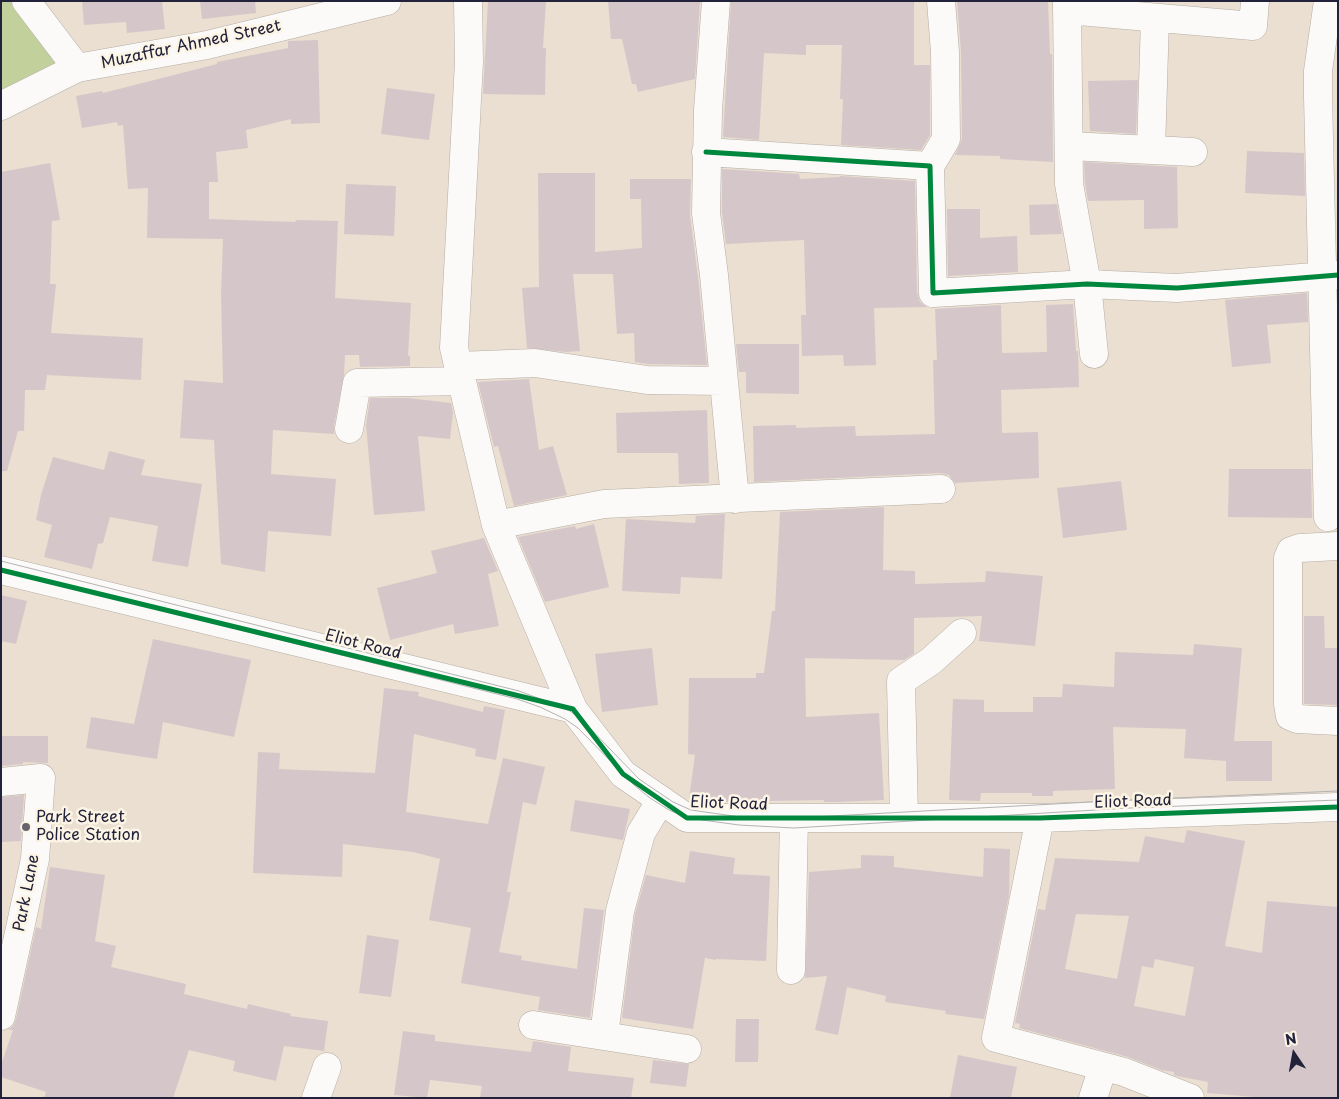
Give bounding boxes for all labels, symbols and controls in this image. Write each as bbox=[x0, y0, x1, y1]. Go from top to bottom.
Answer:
street label: Muzaffar Ahmed Street bbox=[99, 17, 283, 73]
street label: Eliot Road bbox=[323, 626, 403, 664]
street label: Eliot Road bbox=[1094, 791, 1172, 813]
street label: Eliot Road bbox=[690, 793, 768, 815]
place label: Park Street Police Station bbox=[36, 808, 140, 846]
marker: Park Street Police Station bbox=[20, 821, 32, 833]
street label: Park Lane bbox=[10, 853, 44, 933]
text: N bbox=[1283, 1027, 1298, 1050]
north arrow bbox=[1269, 1029, 1319, 1079]

